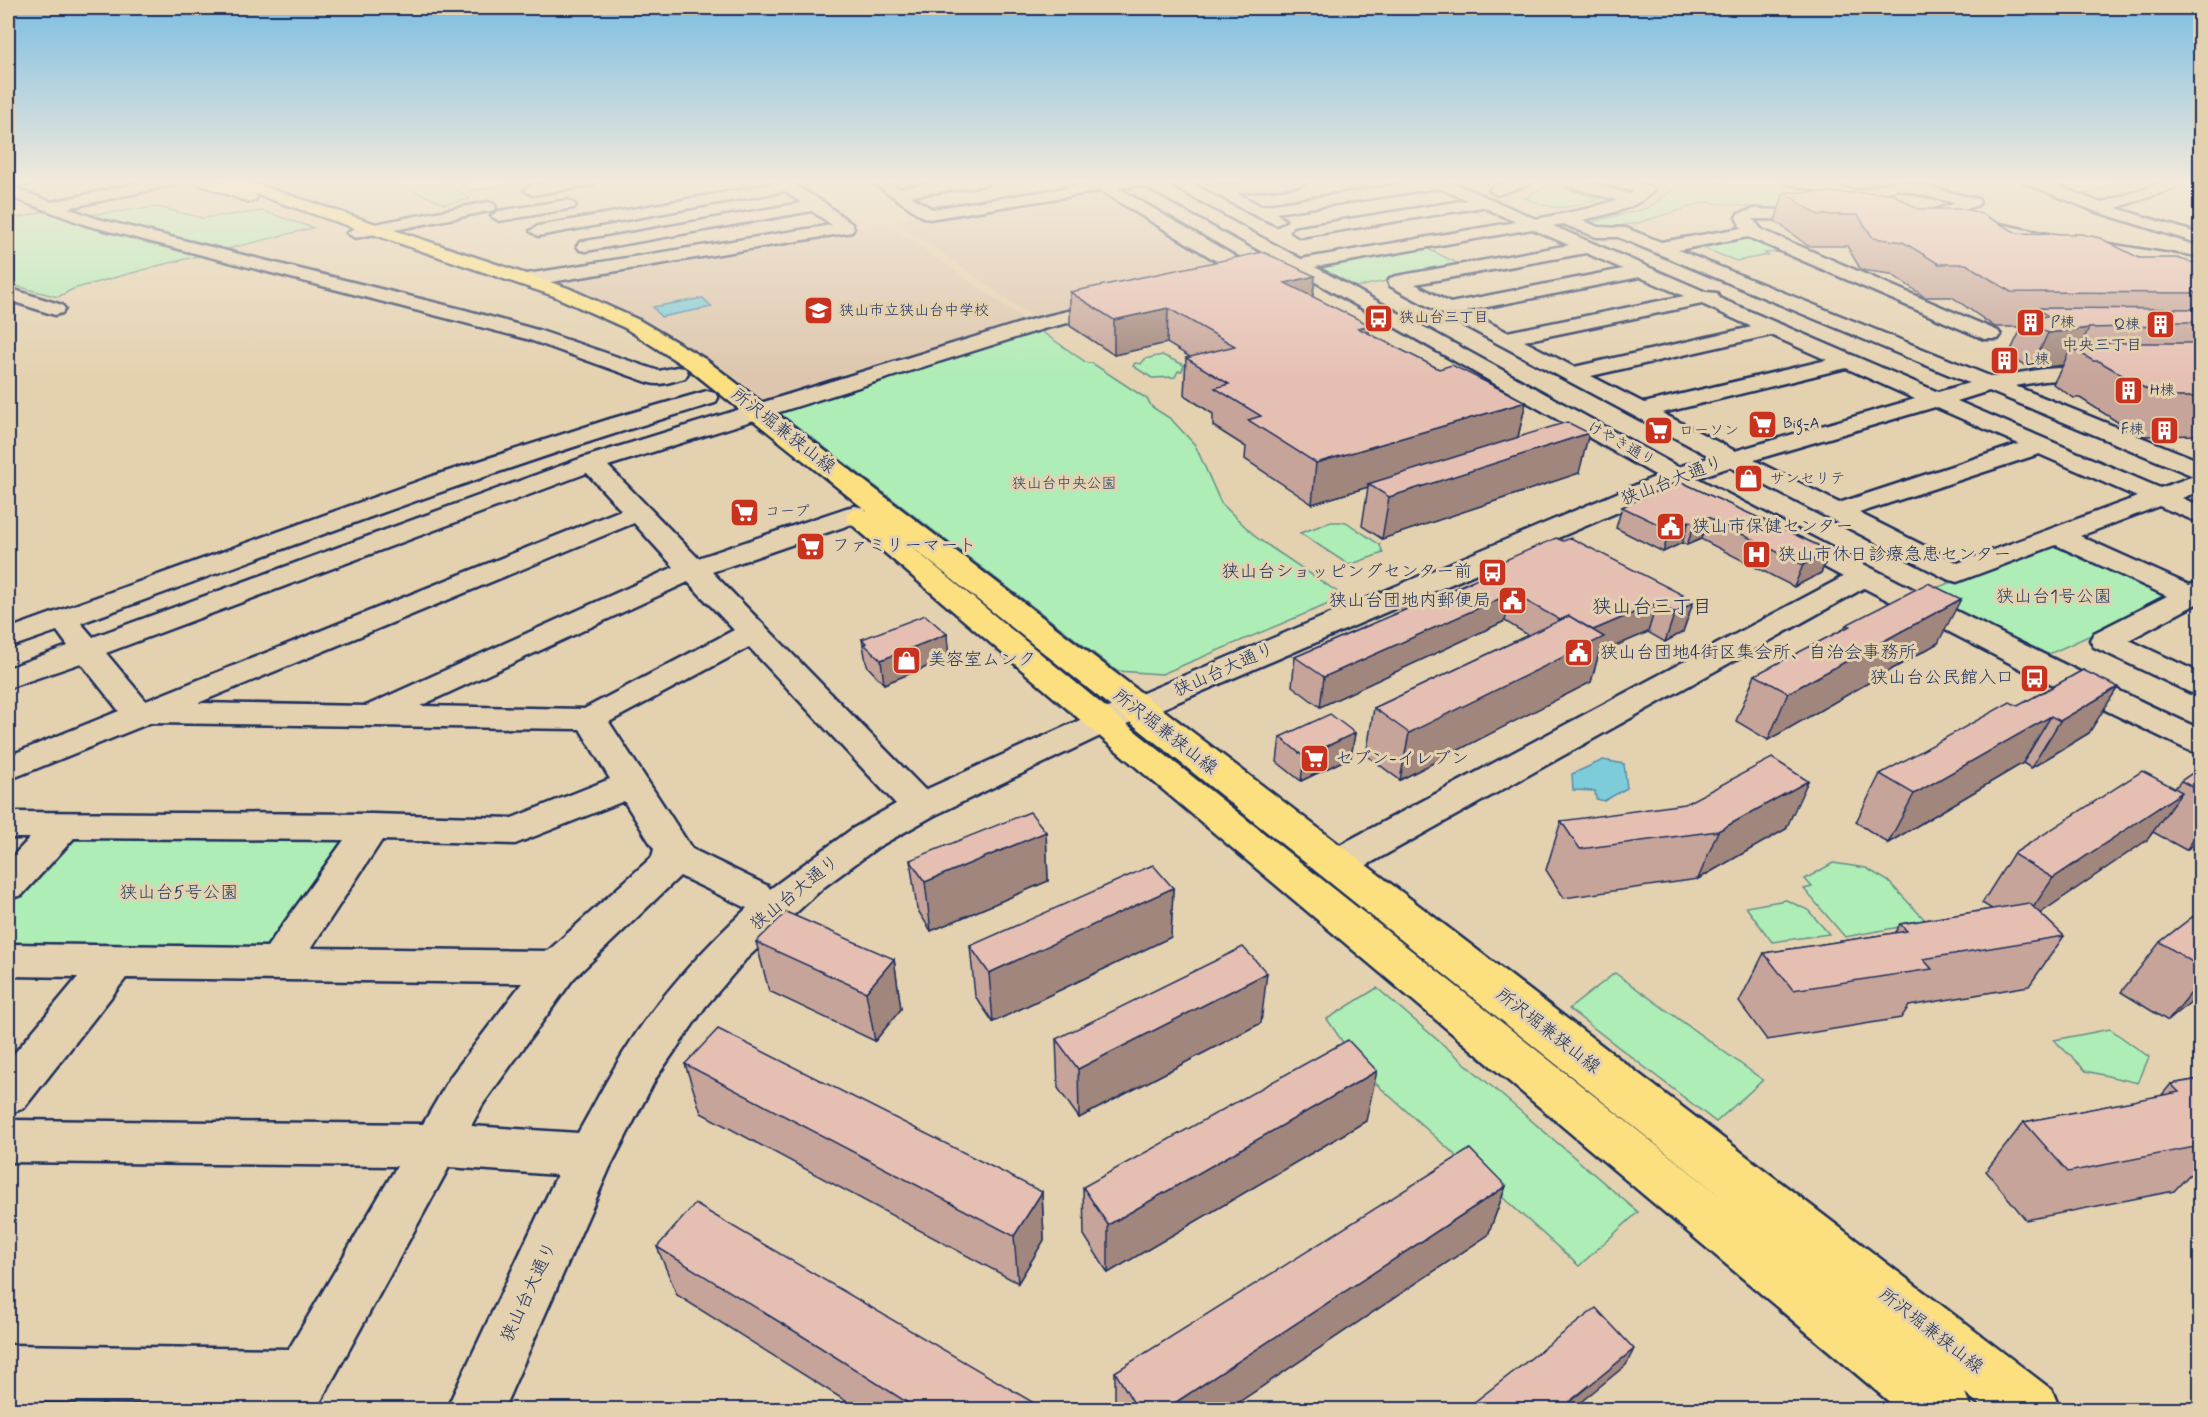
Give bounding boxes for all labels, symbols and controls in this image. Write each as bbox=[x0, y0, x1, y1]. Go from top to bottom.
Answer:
school or university icon: 狭山市立狭山台中学校 bbox=[802, 295, 834, 327]
place label: 狭山市立狭山台中学校 bbox=[839, 301, 989, 321]
bus stop icon: 狭山台三丁目 bbox=[1362, 302, 1394, 334]
building icon: P棟 bbox=[2014, 307, 2046, 339]
place label: 狭山台三丁目 bbox=[1399, 308, 1489, 328]
building icon: Q棟 bbox=[2145, 309, 2177, 341]
place label: P棟 bbox=[2051, 313, 2075, 333]
place label: Q棟 bbox=[2114, 315, 2140, 335]
district label: 中央三丁目 bbox=[2062, 335, 2142, 356]
building icon: L棟 bbox=[1988, 344, 2020, 376]
place label: L棟 bbox=[2025, 350, 2049, 370]
building icon: H棟 bbox=[2113, 375, 2145, 407]
place label: H棟 bbox=[2150, 381, 2175, 401]
street label: 所沢堀兼狭山線 bbox=[726, 383, 840, 479]
supermarket icon: Big-A bbox=[1746, 408, 1778, 440]
place label: Big-A bbox=[1783, 414, 1819, 435]
building icon: F棟 bbox=[2149, 414, 2181, 446]
supermarket icon: ローソン bbox=[1642, 415, 1674, 447]
street label: けやき通り bbox=[1583, 417, 1659, 471]
place label: F棟 bbox=[2121, 420, 2144, 440]
place label: ローソン bbox=[1679, 421, 1739, 441]
street label: 狭山台大通り bbox=[1617, 450, 1727, 512]
shop icon: サンセリテ bbox=[1733, 463, 1765, 495]
place label: サンセリテ bbox=[1770, 469, 1845, 489]
park label: 狭山台中央公園 bbox=[1011, 474, 1117, 494]
supermarket icon: コープ bbox=[728, 496, 760, 528]
place label: コープ bbox=[765, 502, 809, 522]
public building icon: 狭山市保健センター bbox=[1655, 511, 1687, 543]
place label: 狭山市保健センター bbox=[1692, 515, 1853, 539]
supermarket icon: ファミリーマート bbox=[795, 530, 827, 562]
place label: ファミリーマート bbox=[832, 534, 976, 558]
hospital icon: 狭山市休日診療急患センター bbox=[1741, 539, 1773, 571]
place label: 狭山市休日診療急患センター bbox=[1778, 543, 2011, 567]
bus stop icon: 狭山台ショッピングセンター前 bbox=[1477, 556, 1509, 588]
place label: 狭山台ショッピングセンター前 bbox=[1221, 560, 1472, 584]
public building icon: 狭山台団地内郵便局 bbox=[1496, 585, 1528, 617]
park label: 狭山台1号公園 bbox=[1996, 585, 2112, 609]
place label: 狭山台団地内郵便局 bbox=[1329, 589, 1491, 613]
district label: 狭山台三丁目 bbox=[1592, 594, 1712, 621]
street label: 狭山台大通り bbox=[1170, 637, 1278, 703]
public building icon: 狭山台団地4街区集会所、自治会事務所 bbox=[1563, 637, 1595, 669]
place label: 狭山台団地4街区集会所、自治会事務所 bbox=[1600, 641, 1916, 665]
shop icon: 美容室ムンク bbox=[891, 644, 923, 676]
place label: 美容室ムンク bbox=[928, 648, 1036, 672]
bus stop icon: 狭山台公民館入口 bbox=[2019, 662, 2051, 694]
place label: 狭山台公民館入口 bbox=[1870, 666, 2014, 690]
street label: 所沢堀兼狭山線 bbox=[1108, 684, 1222, 780]
supermarket icon: セブン-イレブン bbox=[1298, 743, 1330, 775]
place label: セブン-イレブン bbox=[1335, 747, 1469, 771]
street label: 狭山台大通り bbox=[745, 850, 845, 936]
park label: 狭山台5号公園 bbox=[120, 881, 238, 905]
street label: 所沢堀兼狭山線 bbox=[1491, 983, 1605, 1079]
street label: 狭山台大通り bbox=[495, 1238, 563, 1346]
street label: 所沢堀兼狭山線 bbox=[1874, 1283, 1988, 1379]

